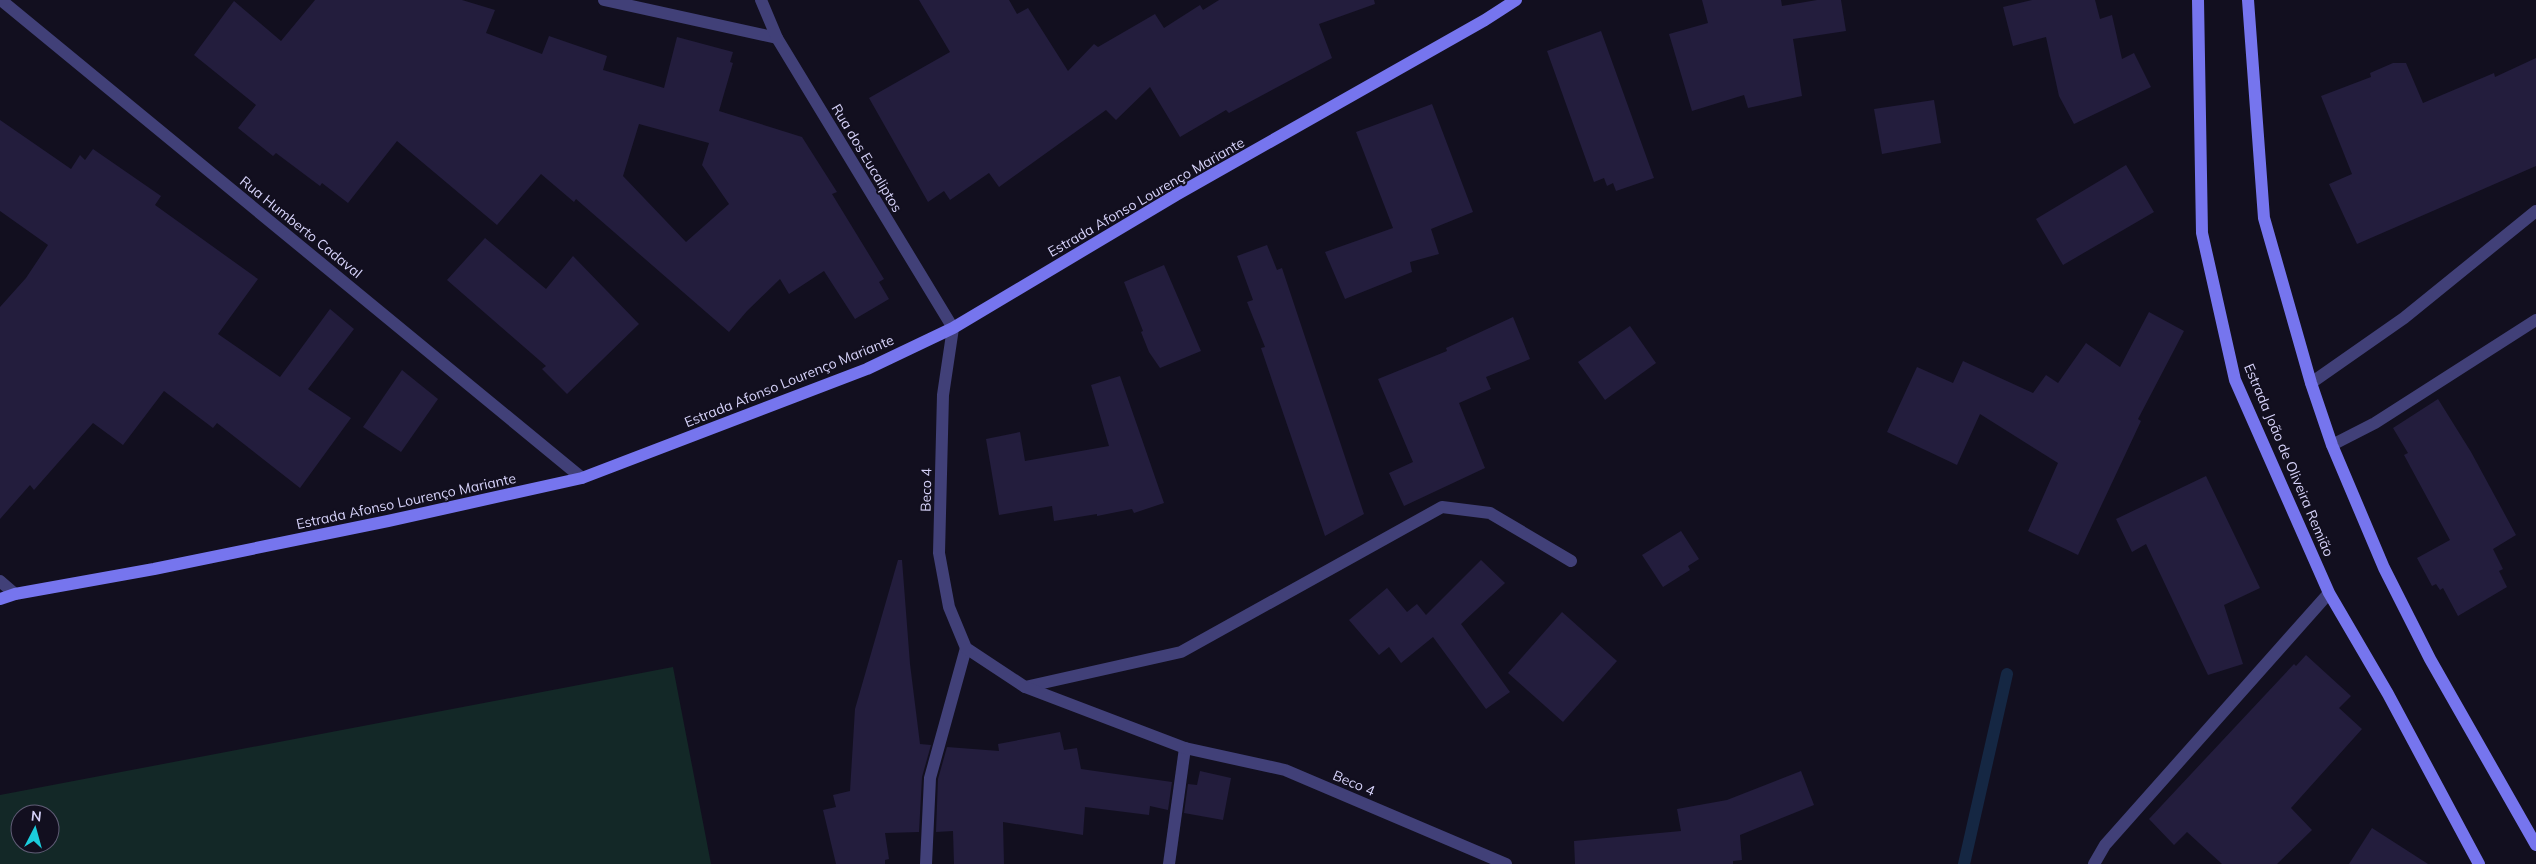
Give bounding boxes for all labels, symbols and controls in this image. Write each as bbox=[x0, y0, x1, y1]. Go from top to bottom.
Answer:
street label: Rua dos Eucaliptos bbox=[828, 101, 906, 215]
street label: Estrada Afonso Lourenço Mariante bbox=[1044, 133, 1248, 261]
street label: Rua Humberto Cadaval bbox=[236, 172, 366, 282]
street label: Estrada Afonso Lourenço Mariante bbox=[682, 331, 896, 431]
street label: Estrada João de Oliveira Remião bbox=[2240, 361, 2338, 559]
street label: Beco 4 bbox=[917, 467, 935, 512]
street label: Estrada Afonso Lourenço Mariante bbox=[295, 469, 517, 533]
street label: Beco 4 bbox=[1330, 766, 1378, 800]
north arrow bbox=[10, 804, 60, 854]
text: N bbox=[30, 807, 43, 826]

